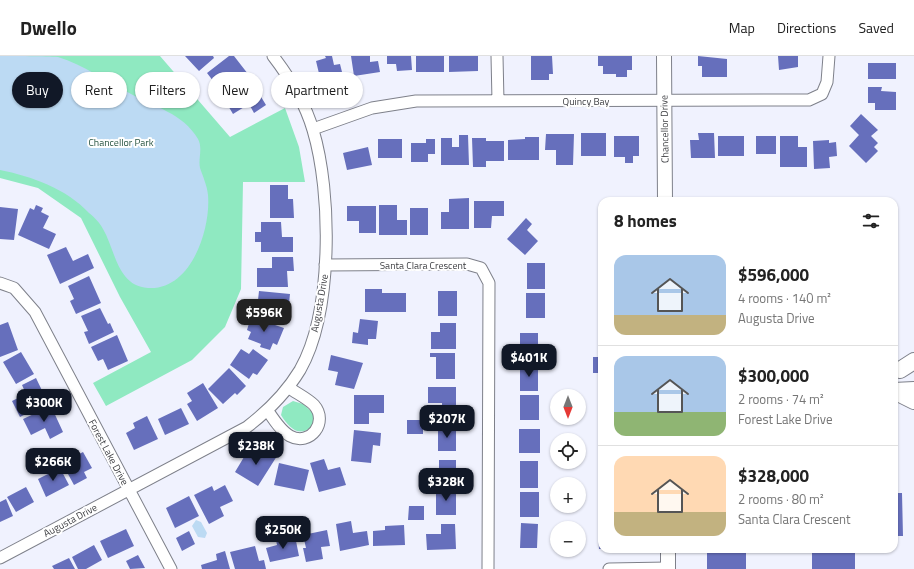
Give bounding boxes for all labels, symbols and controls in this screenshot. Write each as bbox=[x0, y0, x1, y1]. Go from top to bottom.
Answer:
text: Dwello bbox=[20, 13, 77, 42]
text: Map bbox=[729, 17, 755, 38]
text: Directions bbox=[777, 17, 836, 38]
text: Saved bbox=[858, 17, 894, 38]
chip: Buy bbox=[12, 72, 63, 108]
chip: Rent bbox=[71, 72, 127, 108]
chip: Filters bbox=[135, 72, 200, 108]
chip: New bbox=[208, 72, 263, 108]
chip: Apartment bbox=[271, 72, 363, 108]
street label: Quincy Bay bbox=[563, 94, 610, 109]
street label: Chancellor Drive bbox=[656, 95, 673, 163]
park label: Chancellor Park bbox=[88, 135, 154, 150]
text: 8 homes bbox=[614, 208, 677, 234]
icon: filters bbox=[860, 210, 882, 232]
street label: Santa Clara Crescent bbox=[380, 258, 467, 273]
text: $596,000 bbox=[738, 262, 809, 288]
icon: home bbox=[646, 271, 694, 319]
street label: Augusta Drive bbox=[307, 273, 332, 333]
text: 4 rooms · 140 m² bbox=[738, 288, 831, 308]
pin: $596K bbox=[236, 299, 292, 333]
text: $596K bbox=[246, 302, 282, 322]
text: Augusta Drive bbox=[738, 308, 815, 328]
pin: $401K bbox=[501, 344, 557, 378]
text: $401K bbox=[511, 347, 547, 367]
text: $300,000 bbox=[738, 363, 809, 389]
icon: home bbox=[646, 372, 694, 420]
pin: $300K bbox=[16, 389, 72, 423]
north arrow bbox=[550, 389, 586, 425]
map controls bbox=[550, 389, 586, 557]
text: 2 rooms · 74 m² bbox=[738, 389, 824, 409]
text: $300K bbox=[26, 392, 62, 412]
pin: $207K bbox=[419, 405, 475, 439]
text: $207K bbox=[429, 408, 465, 428]
text: Forest Lake Drive bbox=[738, 409, 833, 429]
street label: Forest Lake Drive bbox=[85, 417, 132, 488]
pin: $238K bbox=[228, 432, 284, 466]
button: locate bbox=[550, 433, 586, 469]
text: $238K bbox=[238, 435, 274, 455]
pin: $266K bbox=[25, 448, 81, 482]
text: $266K bbox=[35, 451, 71, 471]
text: $328,000 bbox=[738, 463, 809, 489]
pin: $328K bbox=[418, 468, 474, 502]
text: $328K bbox=[428, 471, 464, 491]
icon: home bbox=[646, 472, 694, 520]
button: + bbox=[550, 477, 586, 513]
text: 2 rooms · 80 m² bbox=[738, 489, 824, 509]
street label: Augusta Drive bbox=[41, 500, 100, 541]
text: Santa Clara Crescent bbox=[738, 509, 851, 529]
pin: $250K bbox=[255, 516, 311, 550]
text: $250K bbox=[265, 519, 301, 539]
button: − bbox=[550, 521, 586, 557]

